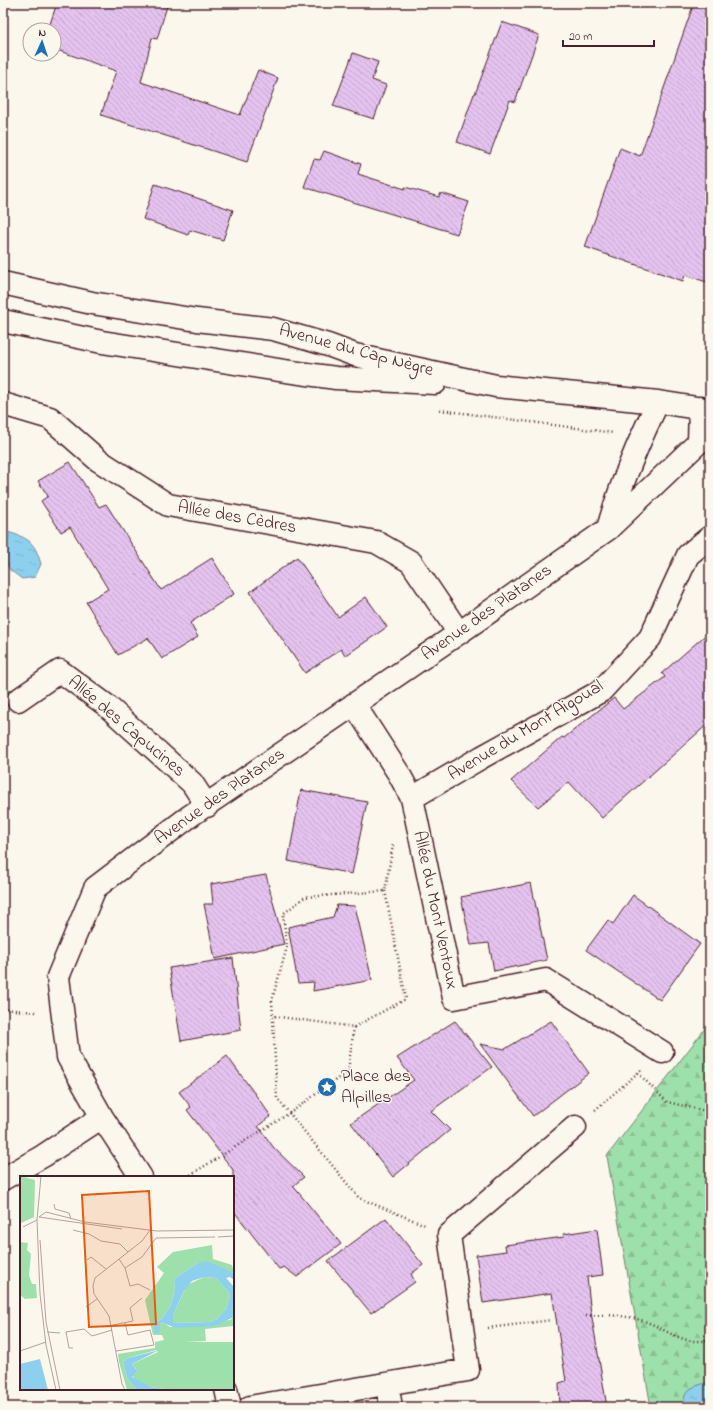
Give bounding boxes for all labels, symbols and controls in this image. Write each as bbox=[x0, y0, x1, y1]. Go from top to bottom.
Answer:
north arrow bbox=[22, 22, 62, 62]
scale bar bbox=[563, 22, 654, 48]
text: N bbox=[38, 25, 47, 41]
text: 20 m bbox=[569, 28, 592, 46]
street label: Avenue du Cap Nègre bbox=[276, 318, 437, 385]
street label: Allée des Cèdres bbox=[175, 495, 299, 541]
street label: Avenue des Platanes bbox=[416, 558, 558, 668]
street label: Allée des Capucines bbox=[62, 670, 190, 784]
street label: Avenue du Mont Aigoual bbox=[443, 674, 609, 789]
street label: Avenue des Platanes bbox=[149, 742, 291, 852]
street label: Allée du Mont Ventoux bbox=[406, 828, 464, 992]
place label: Place des Alpilles bbox=[341, 1064, 411, 1111]
place icon: Place des Alpilles bbox=[316, 1076, 338, 1098]
inset map bbox=[20, 1176, 234, 1390]

